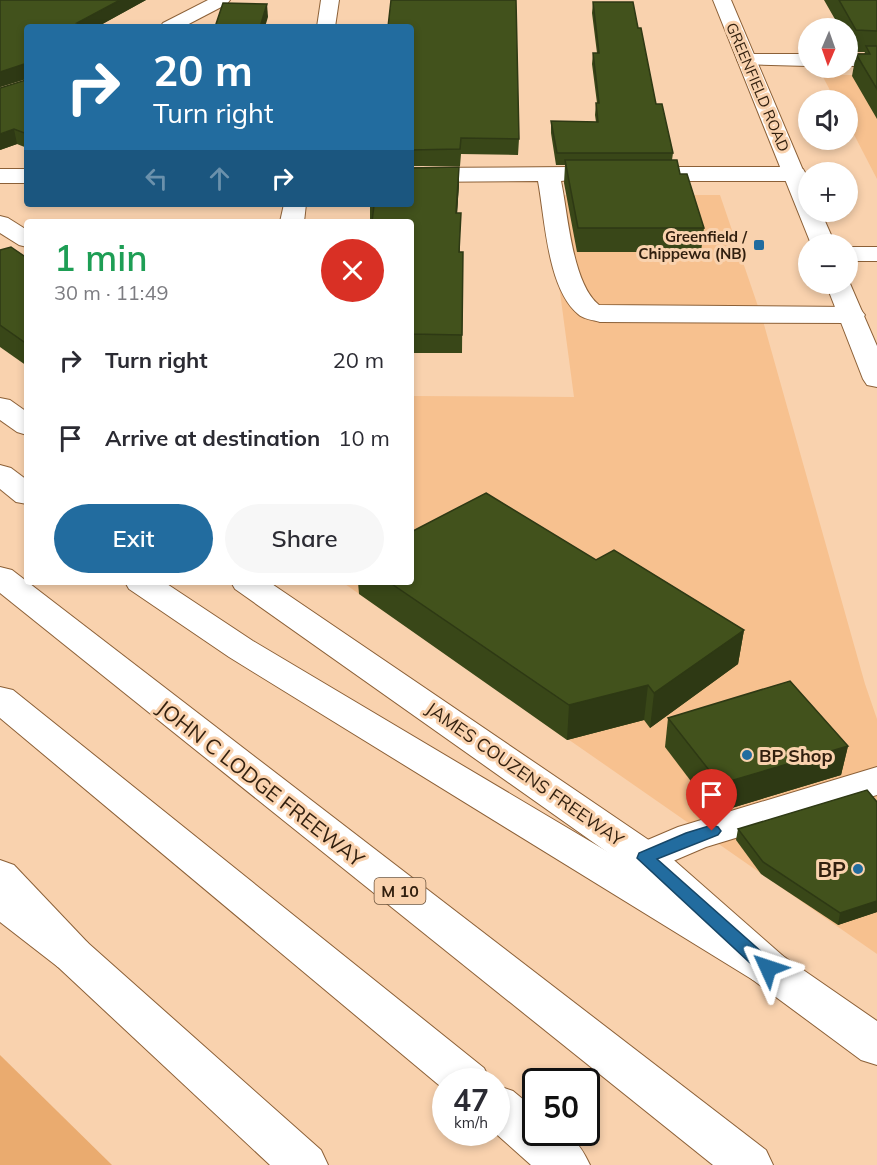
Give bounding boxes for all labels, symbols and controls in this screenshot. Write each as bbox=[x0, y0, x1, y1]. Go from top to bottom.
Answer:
north arrow bbox=[798, 18, 858, 78]
map controls bbox=[798, 18, 858, 294]
street label: GREENFIELD ROAD bbox=[722, 20, 794, 154]
text: 20 m bbox=[153, 44, 253, 97]
icon: right bbox=[54, 48, 132, 126]
button: sound bbox=[798, 90, 858, 150]
text: Turn right bbox=[153, 96, 273, 130]
icon: left bbox=[140, 162, 173, 195]
icon: ahead bbox=[203, 162, 236, 195]
icon: right bbox=[266, 162, 299, 195]
button: + bbox=[798, 162, 858, 222]
place label: Greenfield / Chippewa (NB) bbox=[638, 227, 748, 263]
button: − bbox=[798, 234, 858, 294]
text: 1 min bbox=[54, 235, 148, 280]
marker: Greenfield / Chippewa (NB) bbox=[752, 238, 766, 252]
button: close bbox=[321, 239, 384, 302]
text: 30 m · 11:49 bbox=[54, 280, 168, 305]
icon: right bbox=[54, 344, 87, 377]
text: Turn right bbox=[105, 346, 208, 374]
text: 20 m bbox=[333, 346, 384, 374]
icon: arrive bbox=[54, 422, 87, 455]
text: Arrive at destination bbox=[105, 424, 320, 452]
text: 10 m bbox=[338, 424, 390, 452]
button: Exit bbox=[54, 504, 213, 573]
button: Share bbox=[225, 504, 384, 573]
street label: JOHN C LODGE FREEWAY bbox=[152, 694, 370, 872]
street label: JAMES COUZENS FREEWAY bbox=[422, 697, 629, 852]
place label: BP Shop bbox=[759, 744, 833, 767]
marker: BP Shop bbox=[740, 748, 754, 762]
pin bbox=[686, 769, 737, 831]
icon: arrive bbox=[695, 778, 728, 811]
place label: BP bbox=[818, 856, 846, 882]
marker: BP bbox=[851, 862, 865, 876]
road number: M 10 bbox=[374, 878, 426, 904]
position arrow bbox=[736, 936, 800, 1000]
speed limit sign: 50 bbox=[522, 1068, 600, 1146]
text: 47 bbox=[453, 1081, 489, 1119]
text: km/h bbox=[454, 1113, 488, 1132]

